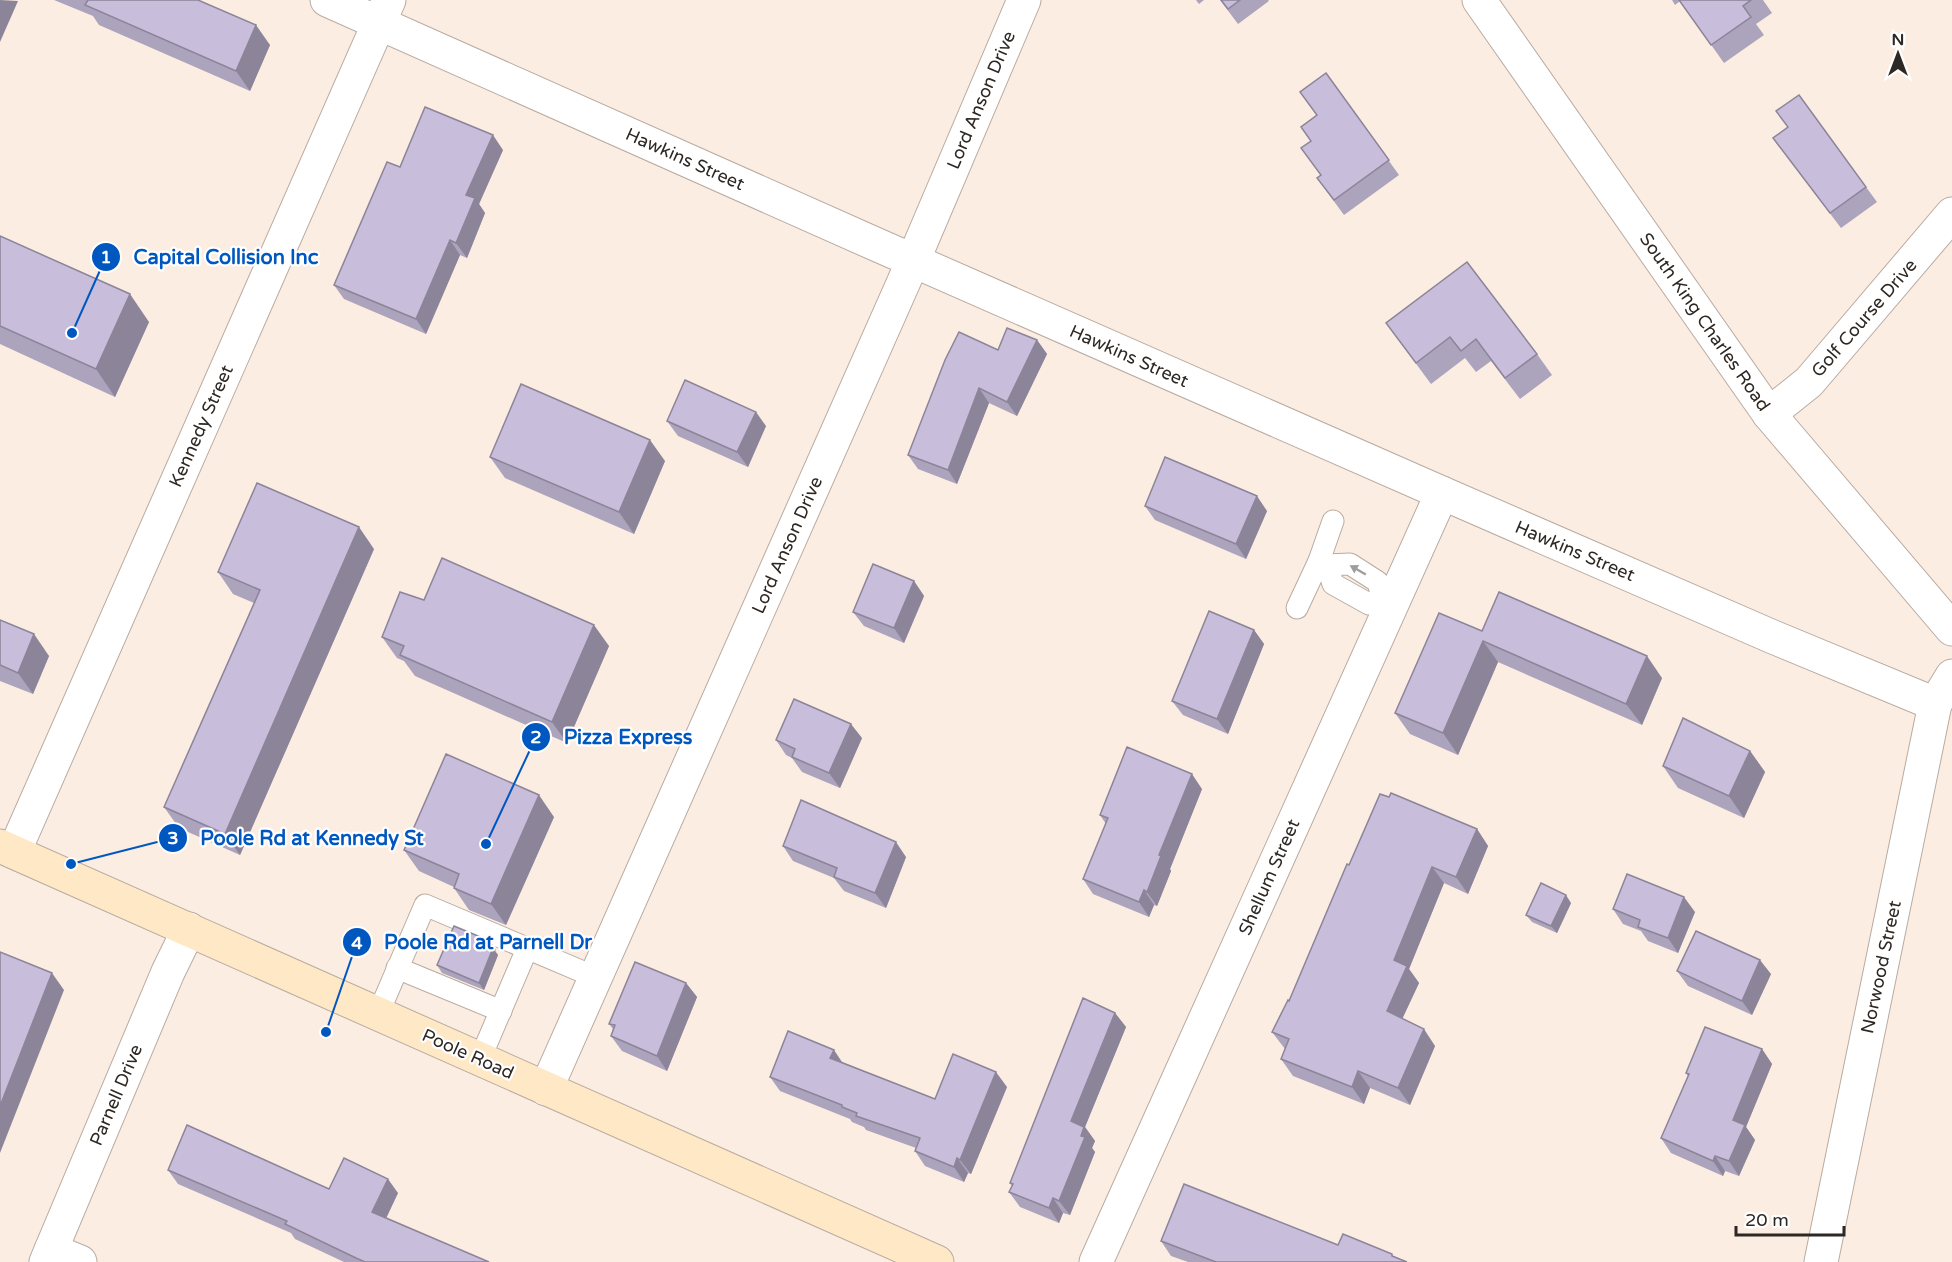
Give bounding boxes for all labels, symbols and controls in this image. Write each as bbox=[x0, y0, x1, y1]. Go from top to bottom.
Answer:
north arrow bbox=[1868, 24, 1928, 84]
street label: Lord Anson Drive bbox=[942, 28, 1020, 172]
text: N bbox=[1892, 30, 1904, 50]
street label: Hawkins Street bbox=[622, 123, 748, 195]
street label: South King Charles Road bbox=[1635, 229, 1775, 415]
callout: Capital Collision Inc bbox=[91, 238, 330, 276]
text: 1 bbox=[100, 246, 112, 268]
text: Capital Collision Inc bbox=[134, 246, 319, 270]
street label: Golf Course Drive bbox=[1807, 254, 1921, 382]
street label: Hawkins Street bbox=[1066, 320, 1192, 392]
street label: Kennedy Street bbox=[164, 361, 238, 491]
street label: Lord Anson Drive bbox=[747, 473, 827, 617]
street label: Hawkins Street bbox=[1512, 516, 1638, 586]
one-way arrow bbox=[1349, 564, 1366, 575]
callout: Pizza Express bbox=[521, 718, 704, 756]
text: 2 bbox=[530, 726, 542, 748]
text: Pizza Express bbox=[564, 726, 693, 750]
street label: Shellum Street bbox=[1234, 815, 1304, 938]
callout: Poole Rd at Kennedy St bbox=[158, 819, 436, 857]
text: 3 bbox=[167, 827, 179, 849]
text: Poole Rd at Kennedy St bbox=[200, 827, 424, 851]
street label: Norwood Street bbox=[1856, 898, 1906, 1036]
callout: Poole Rd at Parnell Dr bbox=[342, 923, 604, 961]
text: Poole Rd at Parnell Dr bbox=[384, 931, 592, 955]
text: 4 bbox=[351, 932, 363, 954]
street label: Poole Road bbox=[419, 1024, 517, 1084]
street label: Parnell Drive bbox=[85, 1041, 147, 1149]
scale bar bbox=[1736, 1199, 1844, 1237]
text: 20 m bbox=[1745, 1209, 1789, 1231]

